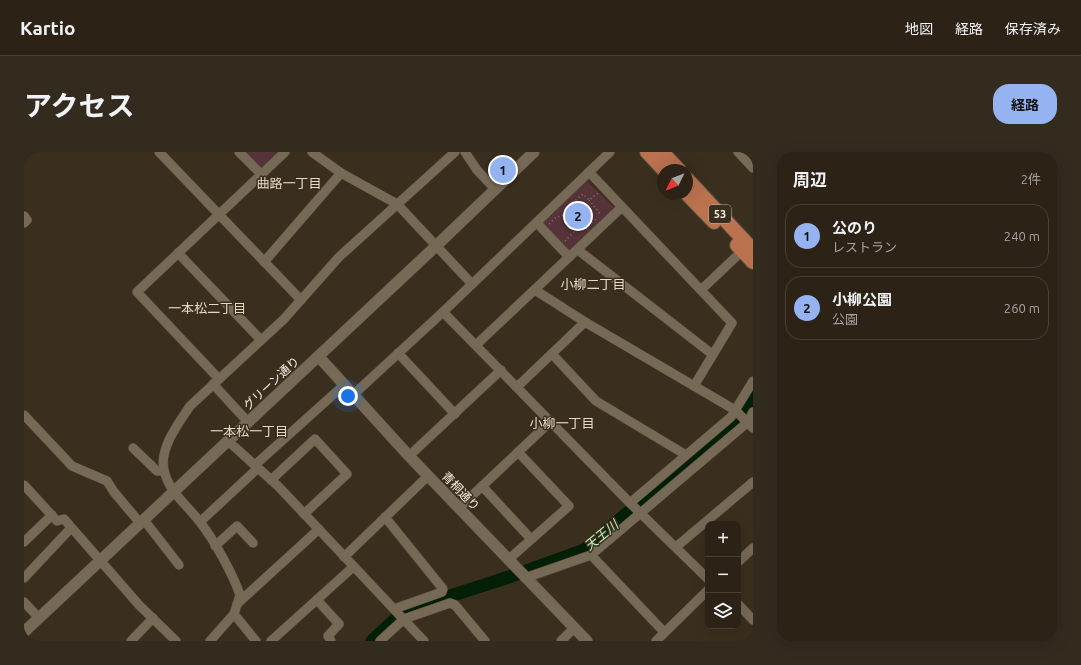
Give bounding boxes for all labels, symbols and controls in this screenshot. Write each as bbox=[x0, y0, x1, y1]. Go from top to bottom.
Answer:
text: Kartio bbox=[20, 17, 76, 39]
text: 地図 bbox=[905, 21, 933, 37]
text: 経路 bbox=[955, 21, 983, 37]
text: 保存済み bbox=[1005, 21, 1061, 37]
button: 経路 bbox=[993, 84, 1057, 124]
text: アクセス bbox=[24, 90, 135, 121]
pin: 1 bbox=[490, 155, 516, 185]
north arrow bbox=[657, 164, 693, 200]
text: 周辺 bbox=[793, 170, 827, 189]
text: 2件 bbox=[1021, 172, 1041, 186]
district label: 曲路一丁目 bbox=[256, 176, 322, 190]
pin: 2 bbox=[565, 201, 591, 231]
road number: 53 bbox=[709, 205, 731, 223]
text: 公のり bbox=[832, 219, 877, 236]
text: 1 bbox=[803, 229, 811, 243]
text: 240 m bbox=[1004, 229, 1040, 243]
text: レストラン bbox=[832, 240, 897, 254]
district label: 小柳二丁目 bbox=[560, 277, 626, 291]
text: 小柳公園 bbox=[832, 291, 892, 308]
district label: 一本松二丁目 bbox=[168, 301, 246, 315]
text: 2 bbox=[803, 301, 811, 315]
text: 260 m bbox=[1004, 301, 1040, 315]
text: 公園 bbox=[832, 312, 858, 326]
street label: グリーン通り bbox=[240, 354, 302, 412]
your location bbox=[338, 386, 358, 406]
district label: 小柳一丁目 bbox=[529, 416, 595, 430]
district label: 一本松一丁目 bbox=[210, 424, 288, 438]
street label: 青桐通り bbox=[440, 469, 482, 513]
water label: 天王川 bbox=[581, 516, 622, 553]
map controls bbox=[705, 521, 741, 629]
button: + bbox=[705, 521, 741, 557]
button: − bbox=[705, 557, 741, 593]
button: layers bbox=[705, 593, 741, 629]

